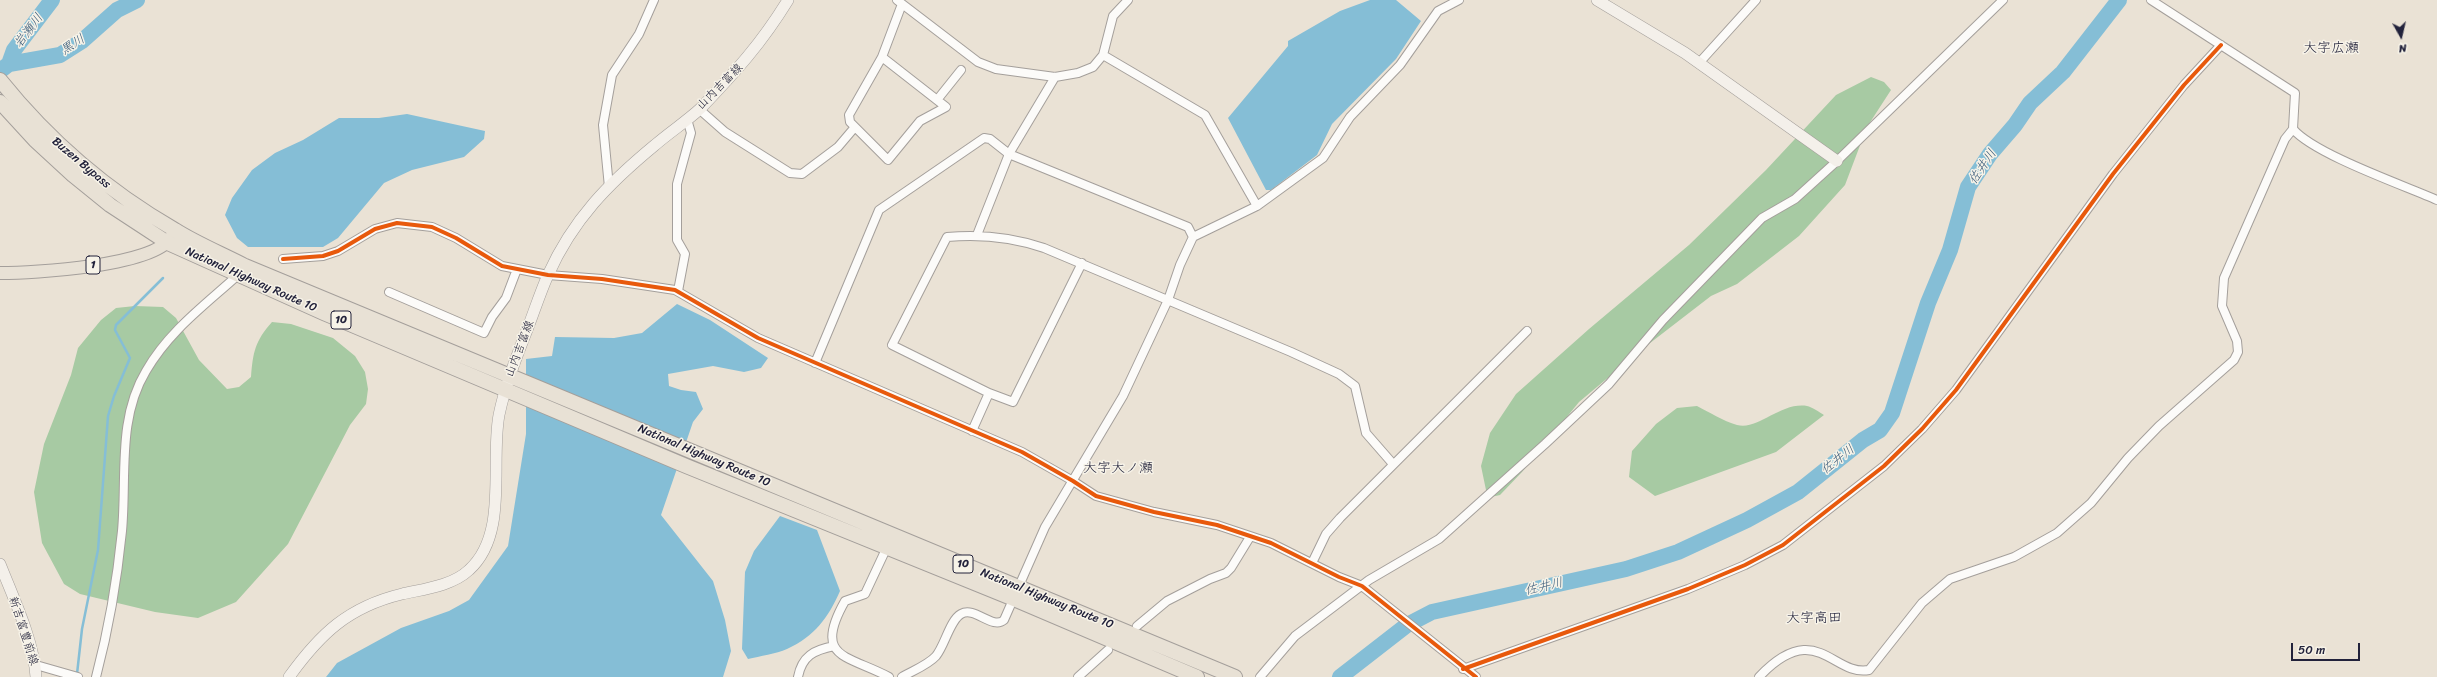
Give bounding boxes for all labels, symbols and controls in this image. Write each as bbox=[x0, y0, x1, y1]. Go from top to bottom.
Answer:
water label: 岩瀬川 bbox=[11, 11, 47, 51]
north arrow bbox=[2381, 16, 2421, 56]
water label: 黒川 bbox=[58, 31, 88, 59]
text: N bbox=[2398, 38, 2408, 58]
district label: 大字広瀬 bbox=[2303, 40, 2359, 56]
street label: 山内吉富線 bbox=[694, 61, 746, 113]
street label: Buzen Bypass bbox=[49, 134, 113, 192]
water label: 佐井川 bbox=[1966, 146, 2000, 188]
street label: National Highway Route 10 bbox=[183, 244, 319, 316]
road number: 1 bbox=[86, 256, 100, 274]
road number: 10 bbox=[331, 311, 351, 329]
street label: 山内吉富線 bbox=[503, 318, 537, 380]
street label: National Highway Route 10 bbox=[636, 422, 772, 490]
water label: 佐井川 bbox=[1818, 442, 1858, 478]
district label: 大字大ノ瀬 bbox=[1083, 460, 1153, 476]
road number: 10 bbox=[953, 555, 973, 573]
street label: National Highway Route 10 bbox=[978, 566, 1116, 632]
water label: 佐井川 bbox=[1523, 575, 1565, 599]
street label: 新吉富豊前線 bbox=[5, 595, 41, 667]
district label: 大字高田 bbox=[1786, 610, 1842, 626]
scale bar bbox=[2293, 635, 2362, 661]
text: 50 m bbox=[2298, 639, 2325, 661]

